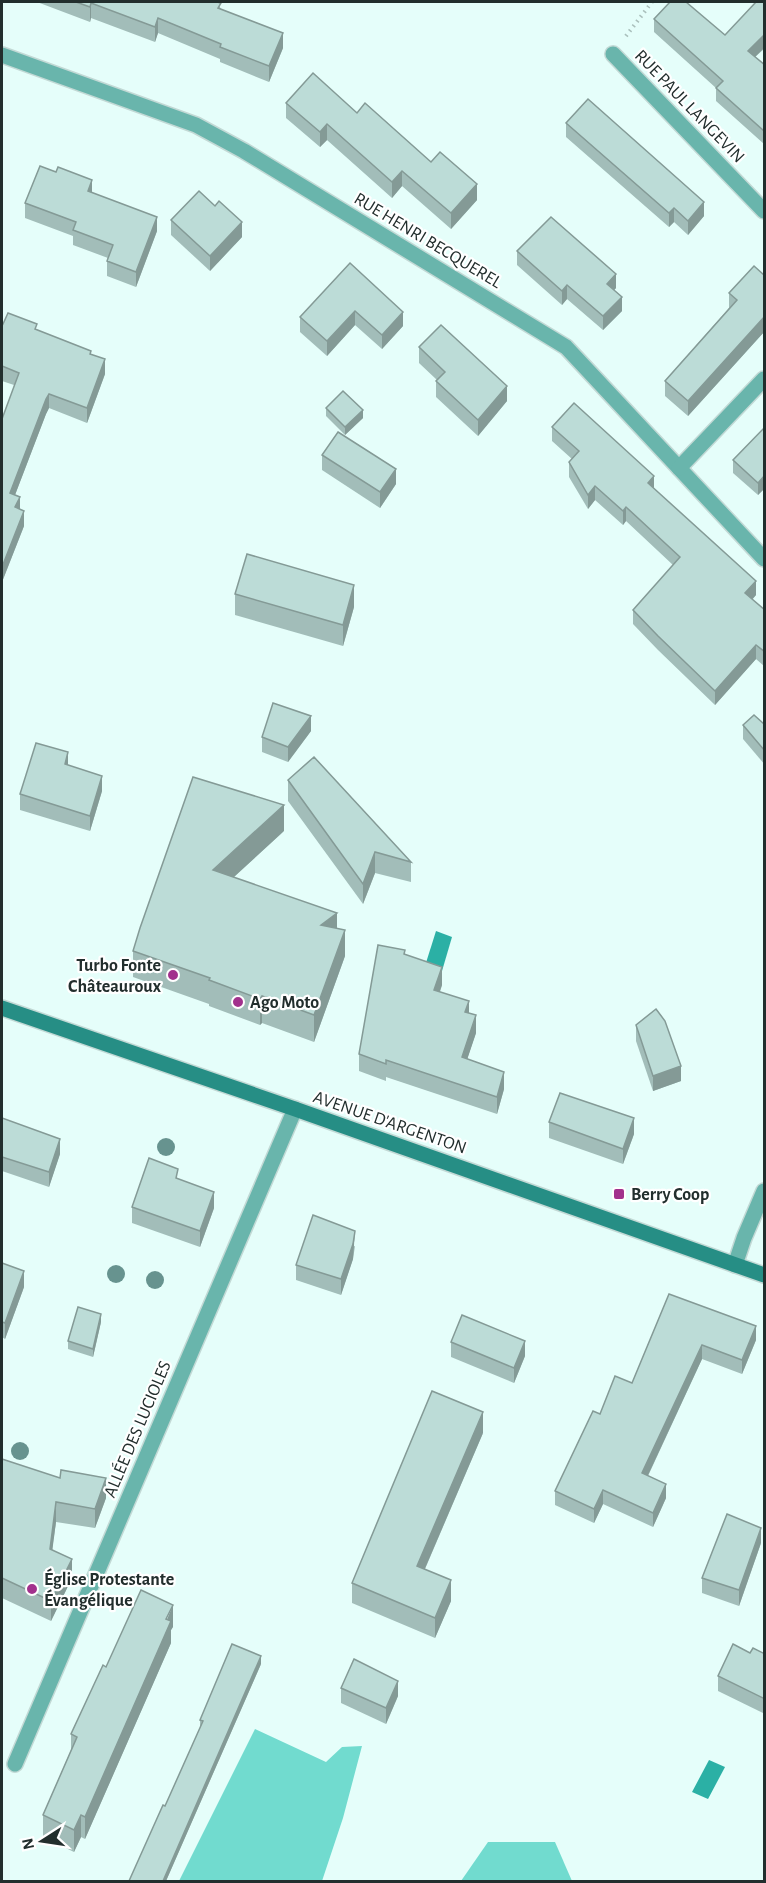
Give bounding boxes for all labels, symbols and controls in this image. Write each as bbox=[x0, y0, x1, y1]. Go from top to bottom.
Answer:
street label: RUE PAUL LANGEVIN bbox=[631, 47, 748, 167]
street label: RUE HENRI BECQUEREL bbox=[351, 190, 505, 292]
place label: Turbo Fonte Châteauroux bbox=[68, 957, 162, 996]
marker: Turbo Fonte Châteauroux bbox=[166, 968, 180, 982]
place label: Ago Moto bbox=[250, 994, 319, 1012]
marker: Ago Moto bbox=[231, 995, 245, 1009]
street label: AVENUE D'ARGENTON bbox=[311, 1088, 469, 1158]
place label: Berry Coop bbox=[631, 1186, 709, 1204]
marker: Berry Coop bbox=[612, 1187, 626, 1201]
street label: ALLÉE DES LUCIOLES bbox=[98, 1357, 175, 1500]
place label: Église Protestante Évangélique bbox=[44, 1568, 174, 1610]
marker: Église Protestante Évangélique bbox=[25, 1582, 39, 1596]
north arrow bbox=[12, 1811, 72, 1871]
text: N bbox=[19, 1837, 37, 1851]

